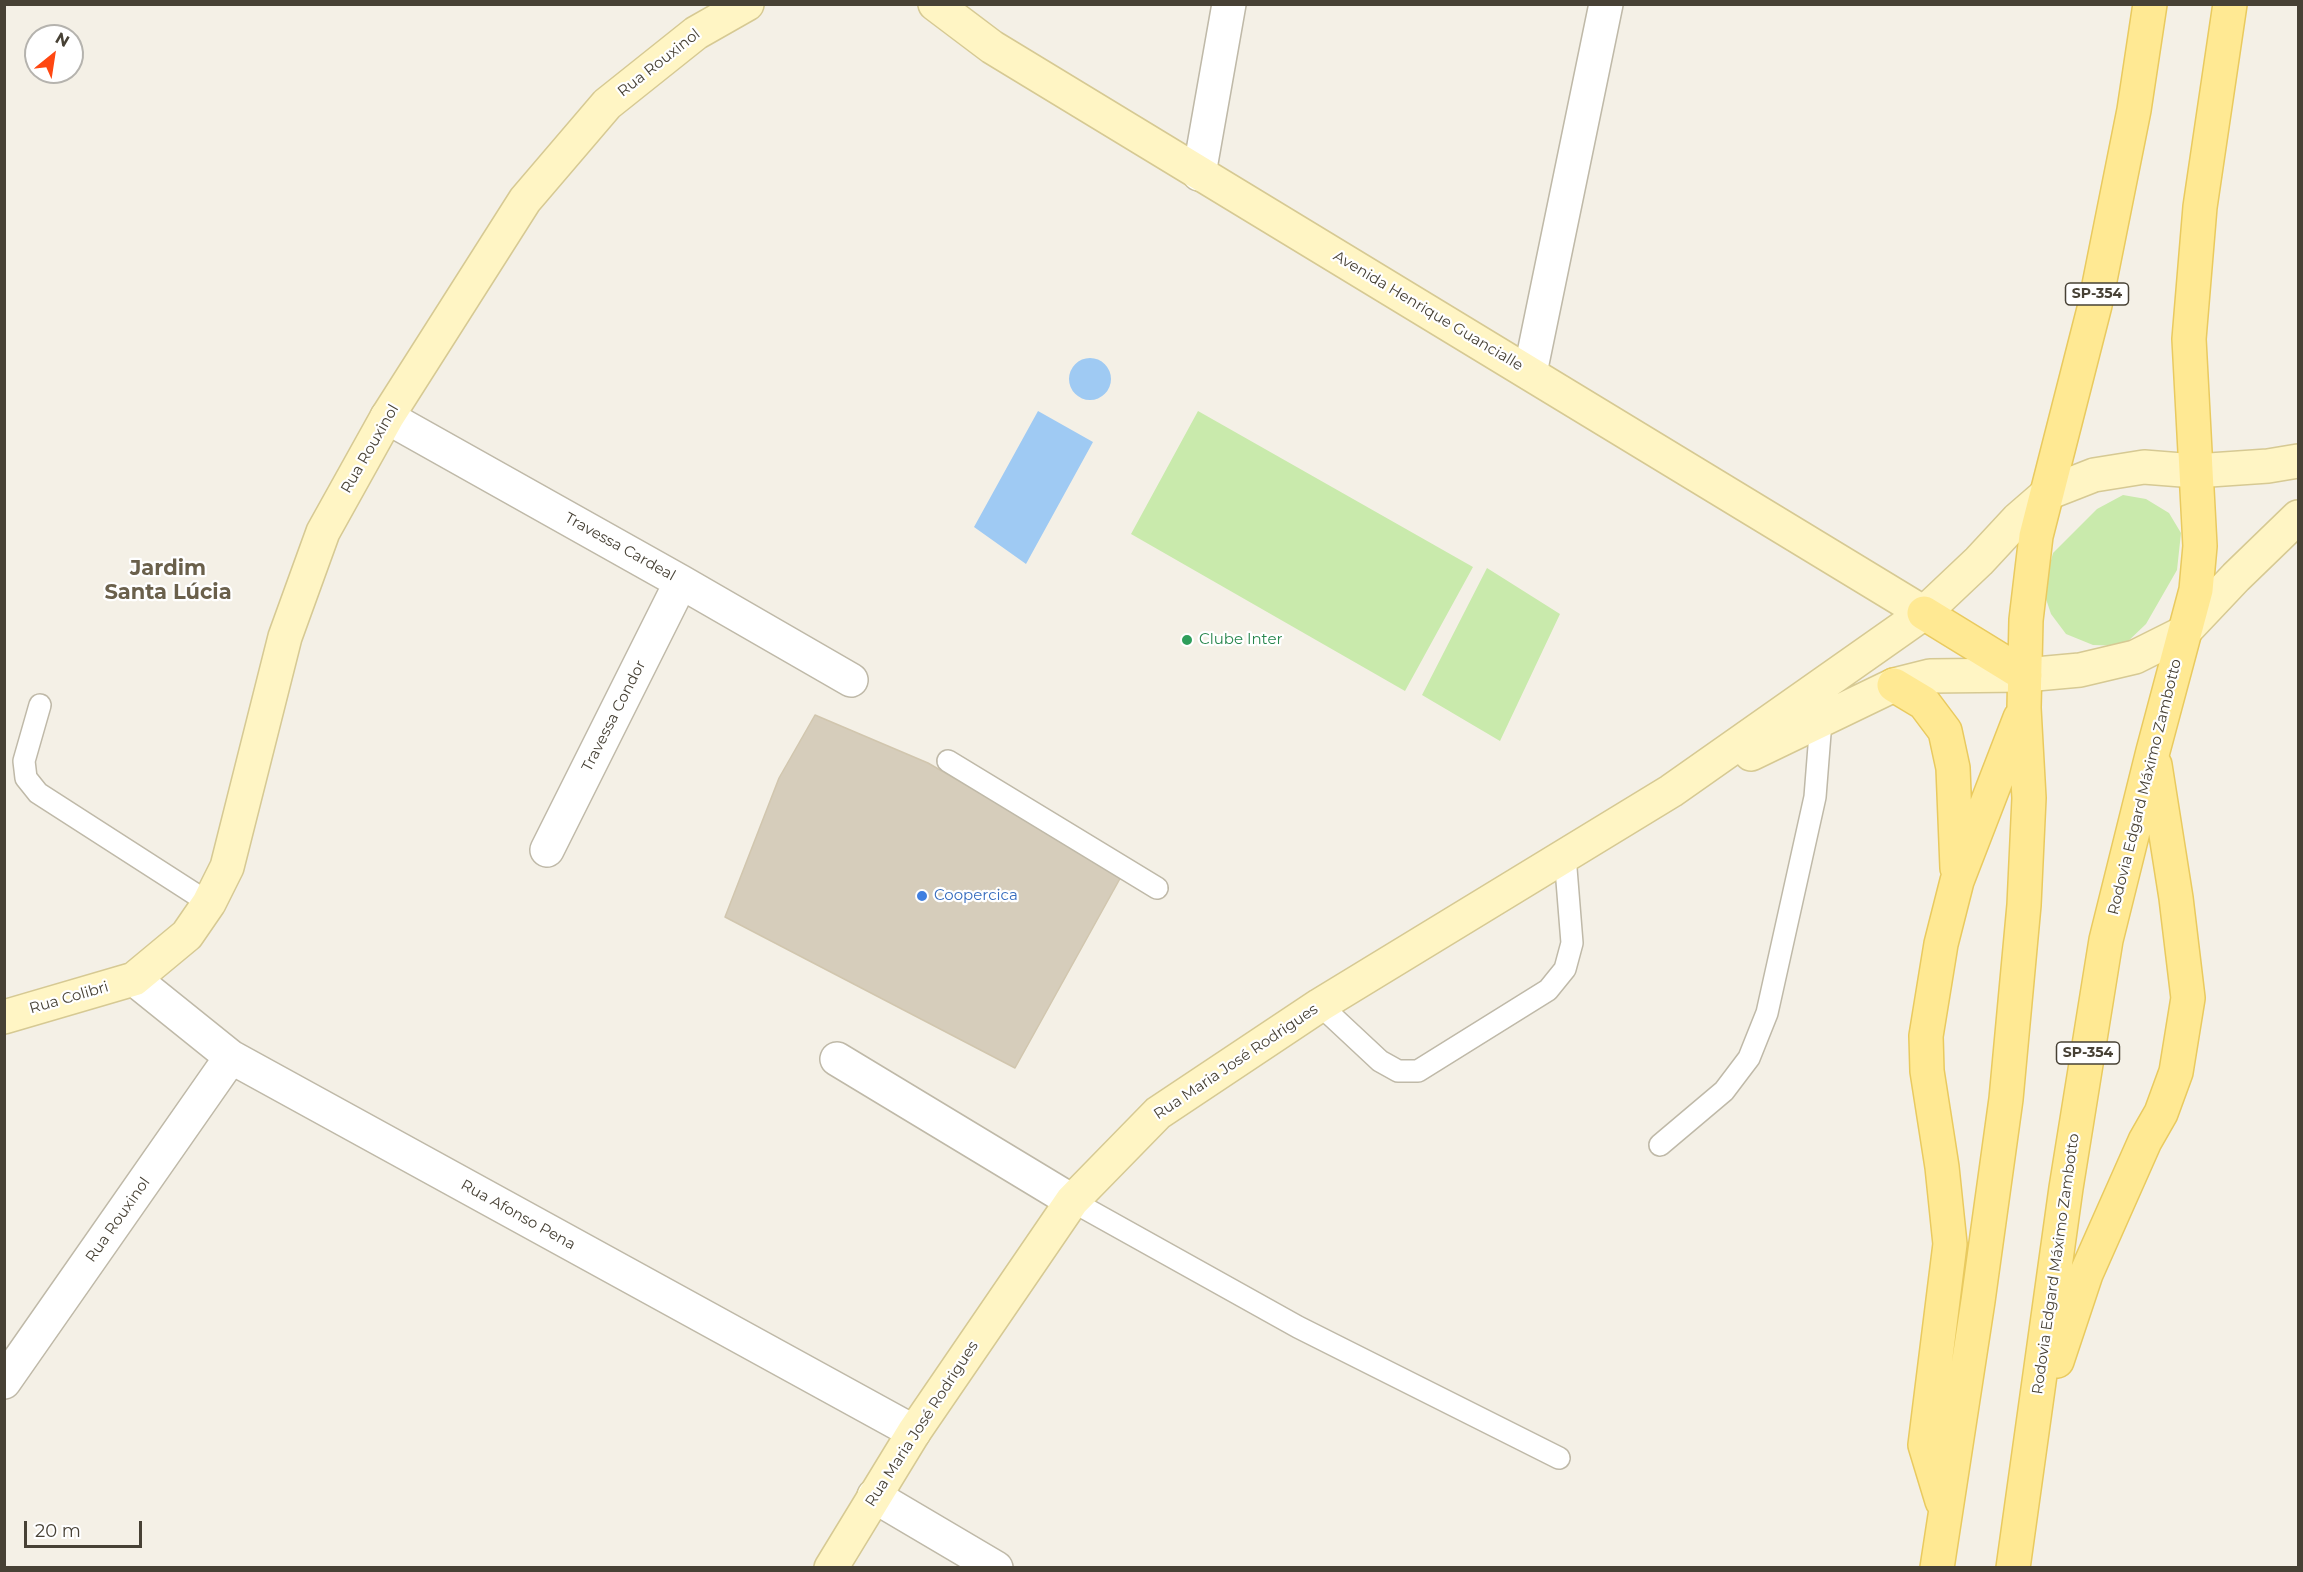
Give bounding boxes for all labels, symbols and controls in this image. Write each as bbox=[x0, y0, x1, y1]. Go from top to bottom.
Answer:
north arrow bbox=[24, 24, 84, 84]
street label: Rua Rouxinol bbox=[614, 25, 704, 101]
text: N bbox=[52, 28, 73, 51]
street label: Avenida Henrique Guancialle bbox=[1330, 247, 1526, 375]
road number: SP-354 bbox=[2066, 283, 2128, 305]
street label: Rua Rouxinol bbox=[337, 401, 403, 497]
street label: Travessa Cardeal bbox=[561, 509, 679, 585]
district label: Jardim Santa Lúcia bbox=[104, 556, 232, 606]
place label: Clube Inter bbox=[1199, 631, 1282, 649]
marker: Clube Inter bbox=[1180, 633, 1194, 647]
street label: Travessa Condor bbox=[578, 657, 650, 775]
street label: Rodovia Edgard Máximo Zambotto bbox=[2104, 657, 2186, 917]
place label: Coopercica bbox=[934, 887, 1018, 905]
marker: Coopercica bbox=[915, 889, 929, 903]
street label: Rua Colibri bbox=[27, 978, 111, 1018]
street label: Rua Maria José Rodrigues bbox=[1151, 1000, 1321, 1124]
road number: SP-354 bbox=[2056, 1042, 2120, 1064]
street label: Rodovia Edgard Máximo Zambotto bbox=[2029, 1132, 2083, 1396]
street label: Rua Rouxinol bbox=[82, 1174, 154, 1266]
street label: Rua Afonso Pena bbox=[458, 1176, 578, 1254]
street label: Rua Maria José Rodrigues bbox=[862, 1338, 982, 1510]
scale bar bbox=[27, 1509, 146, 1547]
text: 20 m bbox=[35, 1520, 81, 1542]

